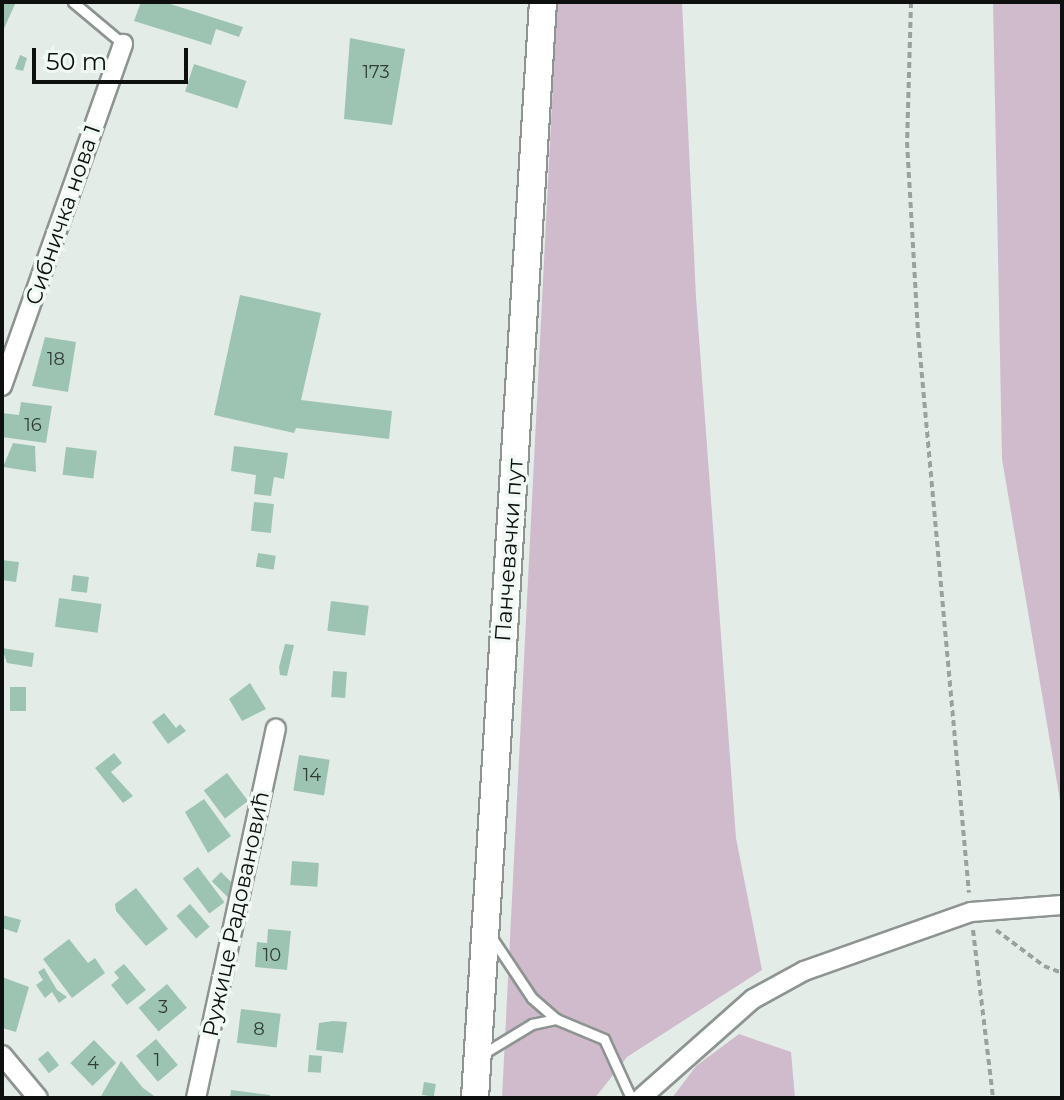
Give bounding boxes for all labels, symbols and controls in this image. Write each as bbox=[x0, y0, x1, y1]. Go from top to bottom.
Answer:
scale bar bbox=[36, 32, 192, 82]
text: 50 m bbox=[46, 47, 107, 76]
house number: 173 bbox=[362, 61, 390, 83]
street label: Сибничка нова 1 bbox=[20, 122, 106, 308]
house number: 18 bbox=[47, 348, 65, 370]
house number: 16 bbox=[24, 414, 42, 436]
street label: Панчевачки пут bbox=[489, 458, 529, 642]
house number: 14 bbox=[303, 764, 321, 786]
street label: Ружице Радовановић bbox=[197, 789, 275, 1039]
house number: 10 bbox=[263, 944, 281, 966]
house number: 3 bbox=[158, 996, 168, 1018]
house number: 8 bbox=[253, 1018, 265, 1040]
house number: 1 bbox=[154, 1049, 160, 1071]
house number: 4 bbox=[87, 1052, 99, 1074]

